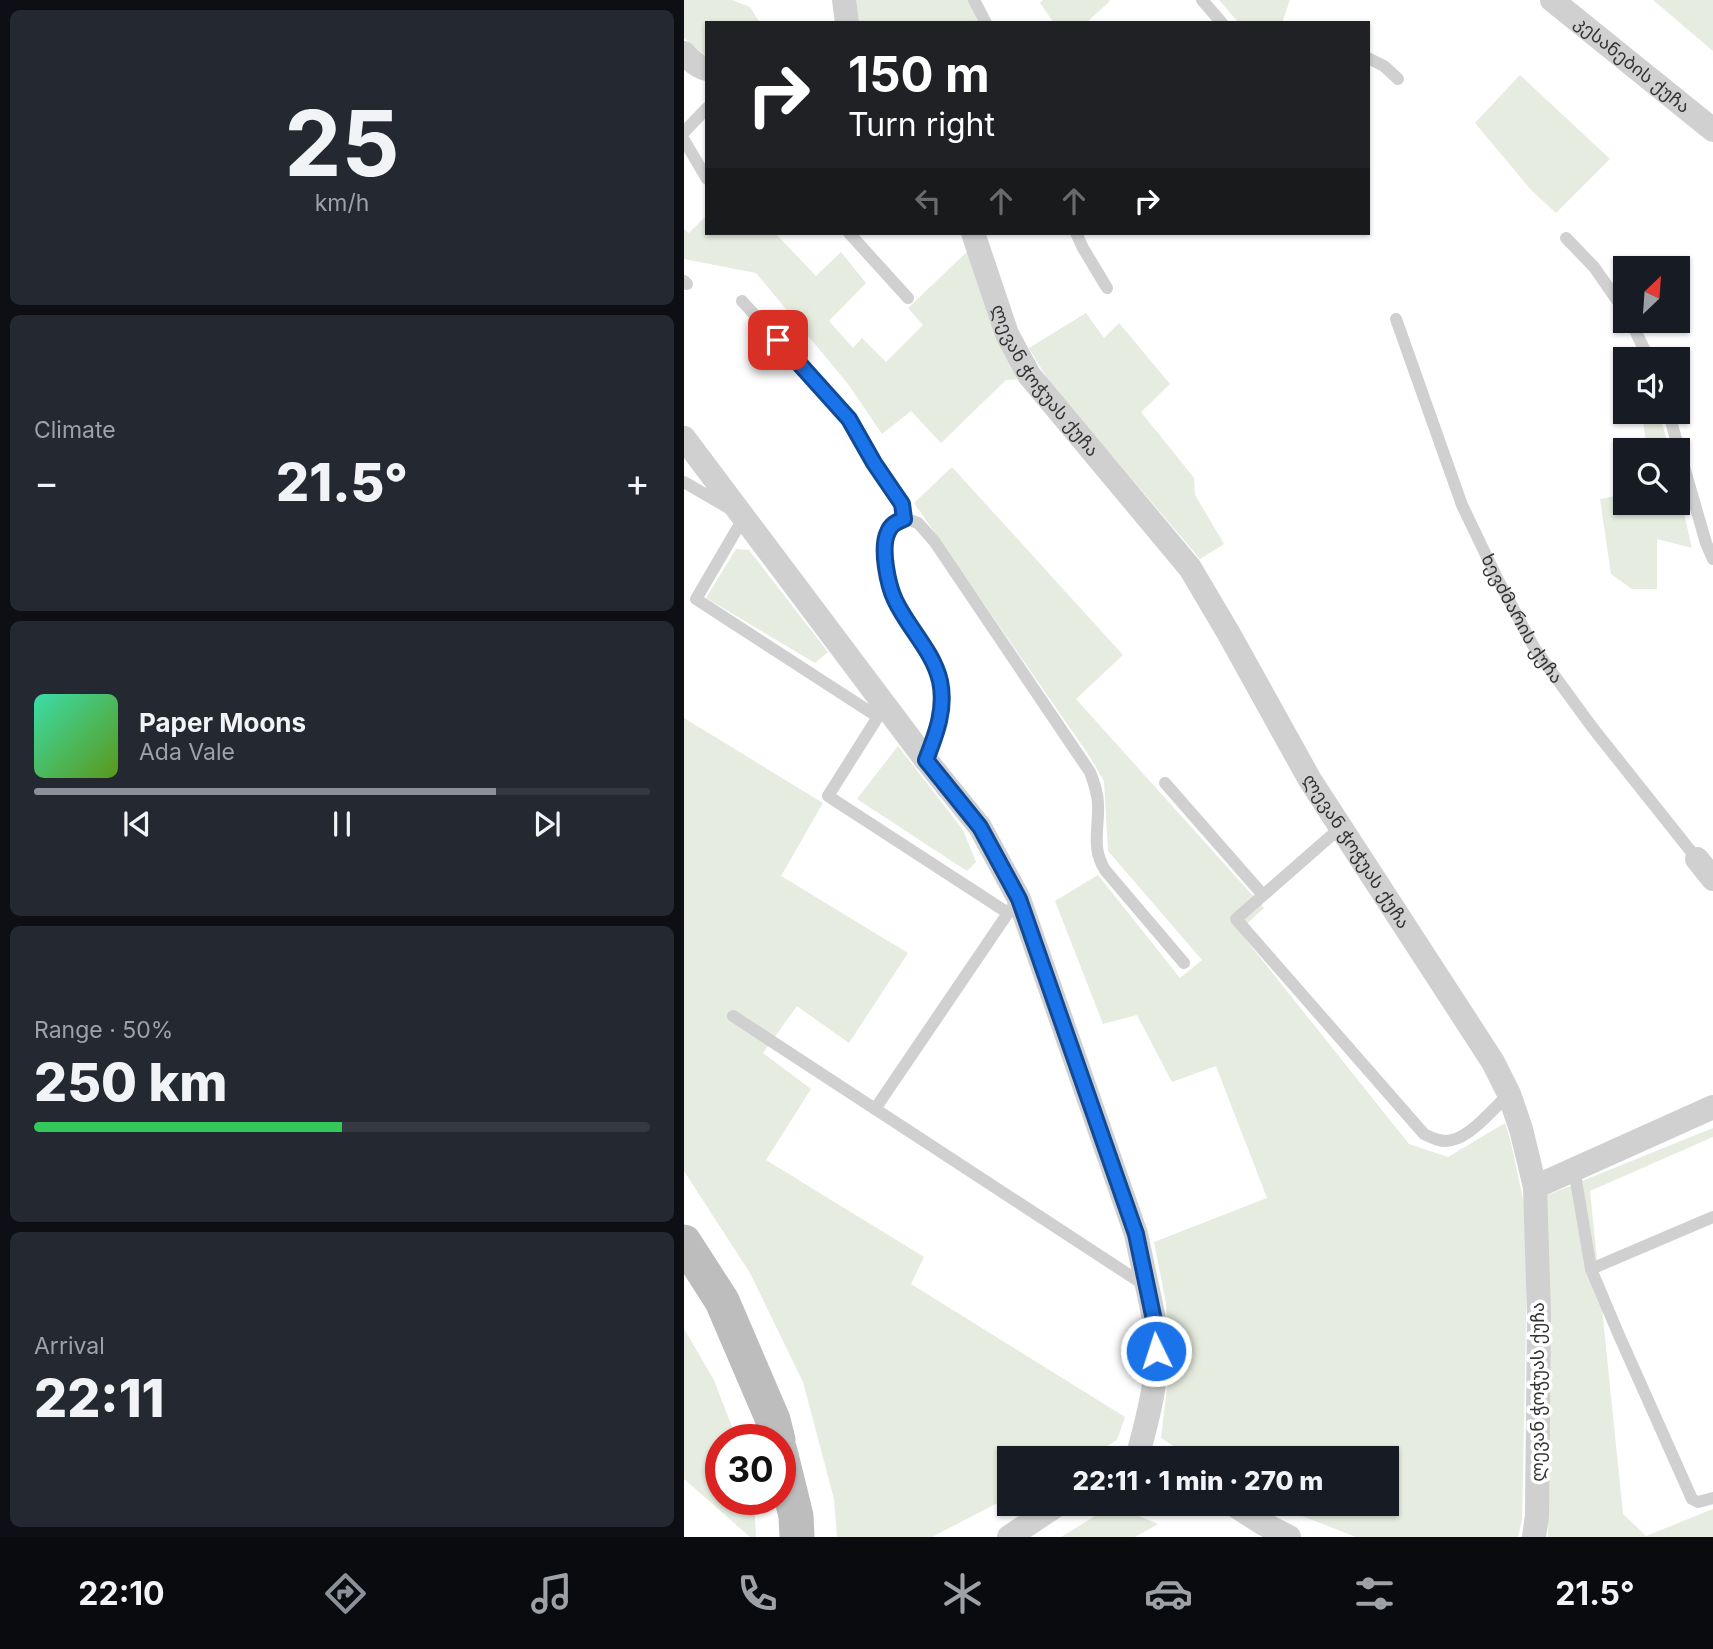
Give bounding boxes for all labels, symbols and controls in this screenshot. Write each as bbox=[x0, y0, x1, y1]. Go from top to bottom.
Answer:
street label: კესანების ქუჩა bbox=[1570, 12, 1694, 117]
text: 150 m bbox=[848, 45, 990, 104]
icon: right bbox=[733, 49, 824, 140]
text: 25 bbox=[284, 88, 400, 198]
text: Turn right bbox=[848, 105, 995, 144]
icon: left bbox=[909, 182, 947, 220]
icon: ahead bbox=[982, 182, 1020, 220]
icon: ahead bbox=[1055, 182, 1093, 220]
icon: right bbox=[1128, 182, 1166, 220]
text: km/h bbox=[315, 189, 369, 217]
north arrow bbox=[1613, 256, 1690, 332]
map controls bbox=[1613, 256, 1690, 515]
street label: ლევან ჭოჭუას ქუჩა bbox=[987, 302, 1103, 460]
pin bbox=[748, 310, 808, 370]
icon: arrive bbox=[759, 321, 797, 359]
button: sound bbox=[1613, 347, 1690, 424]
text: Climate bbox=[34, 416, 116, 444]
button: search bbox=[1613, 438, 1690, 515]
text: 21.5° bbox=[276, 451, 408, 514]
text: − bbox=[34, 459, 59, 505]
text: + bbox=[625, 459, 650, 505]
street label: ხევძმარის ქუჩა bbox=[1477, 550, 1568, 687]
text: Paper Moons bbox=[139, 707, 306, 738]
text: Ada Vale bbox=[139, 738, 235, 766]
street label: ლევან ჭოჭუას ქუჩა bbox=[1298, 770, 1414, 932]
icon: previous bbox=[118, 805, 156, 843]
icon: pause bbox=[323, 805, 361, 843]
icon: next bbox=[528, 805, 566, 843]
text: Range · 50% bbox=[34, 1016, 173, 1044]
text: 250 km bbox=[34, 1051, 227, 1114]
street label: ლევან ჭოჭუას ქუჩა bbox=[1527, 1302, 1549, 1482]
position arrow bbox=[1119, 1314, 1193, 1388]
text: Arrival bbox=[34, 1332, 105, 1360]
text: 22:11 bbox=[34, 1367, 165, 1430]
speed limit sign: 30 bbox=[705, 1424, 796, 1515]
text: 22:11 · 1 min · 270 m bbox=[1073, 1465, 1323, 1496]
icon: directions bbox=[321, 1569, 370, 1618]
icon: music bbox=[527, 1569, 576, 1618]
icon: phone bbox=[733, 1569, 782, 1618]
icon: climate bbox=[938, 1569, 987, 1618]
icon: car bbox=[1144, 1569, 1193, 1618]
icon: filters bbox=[1350, 1569, 1399, 1618]
text: 22:10 bbox=[78, 1574, 165, 1613]
text: 21.5° bbox=[1555, 1574, 1635, 1613]

